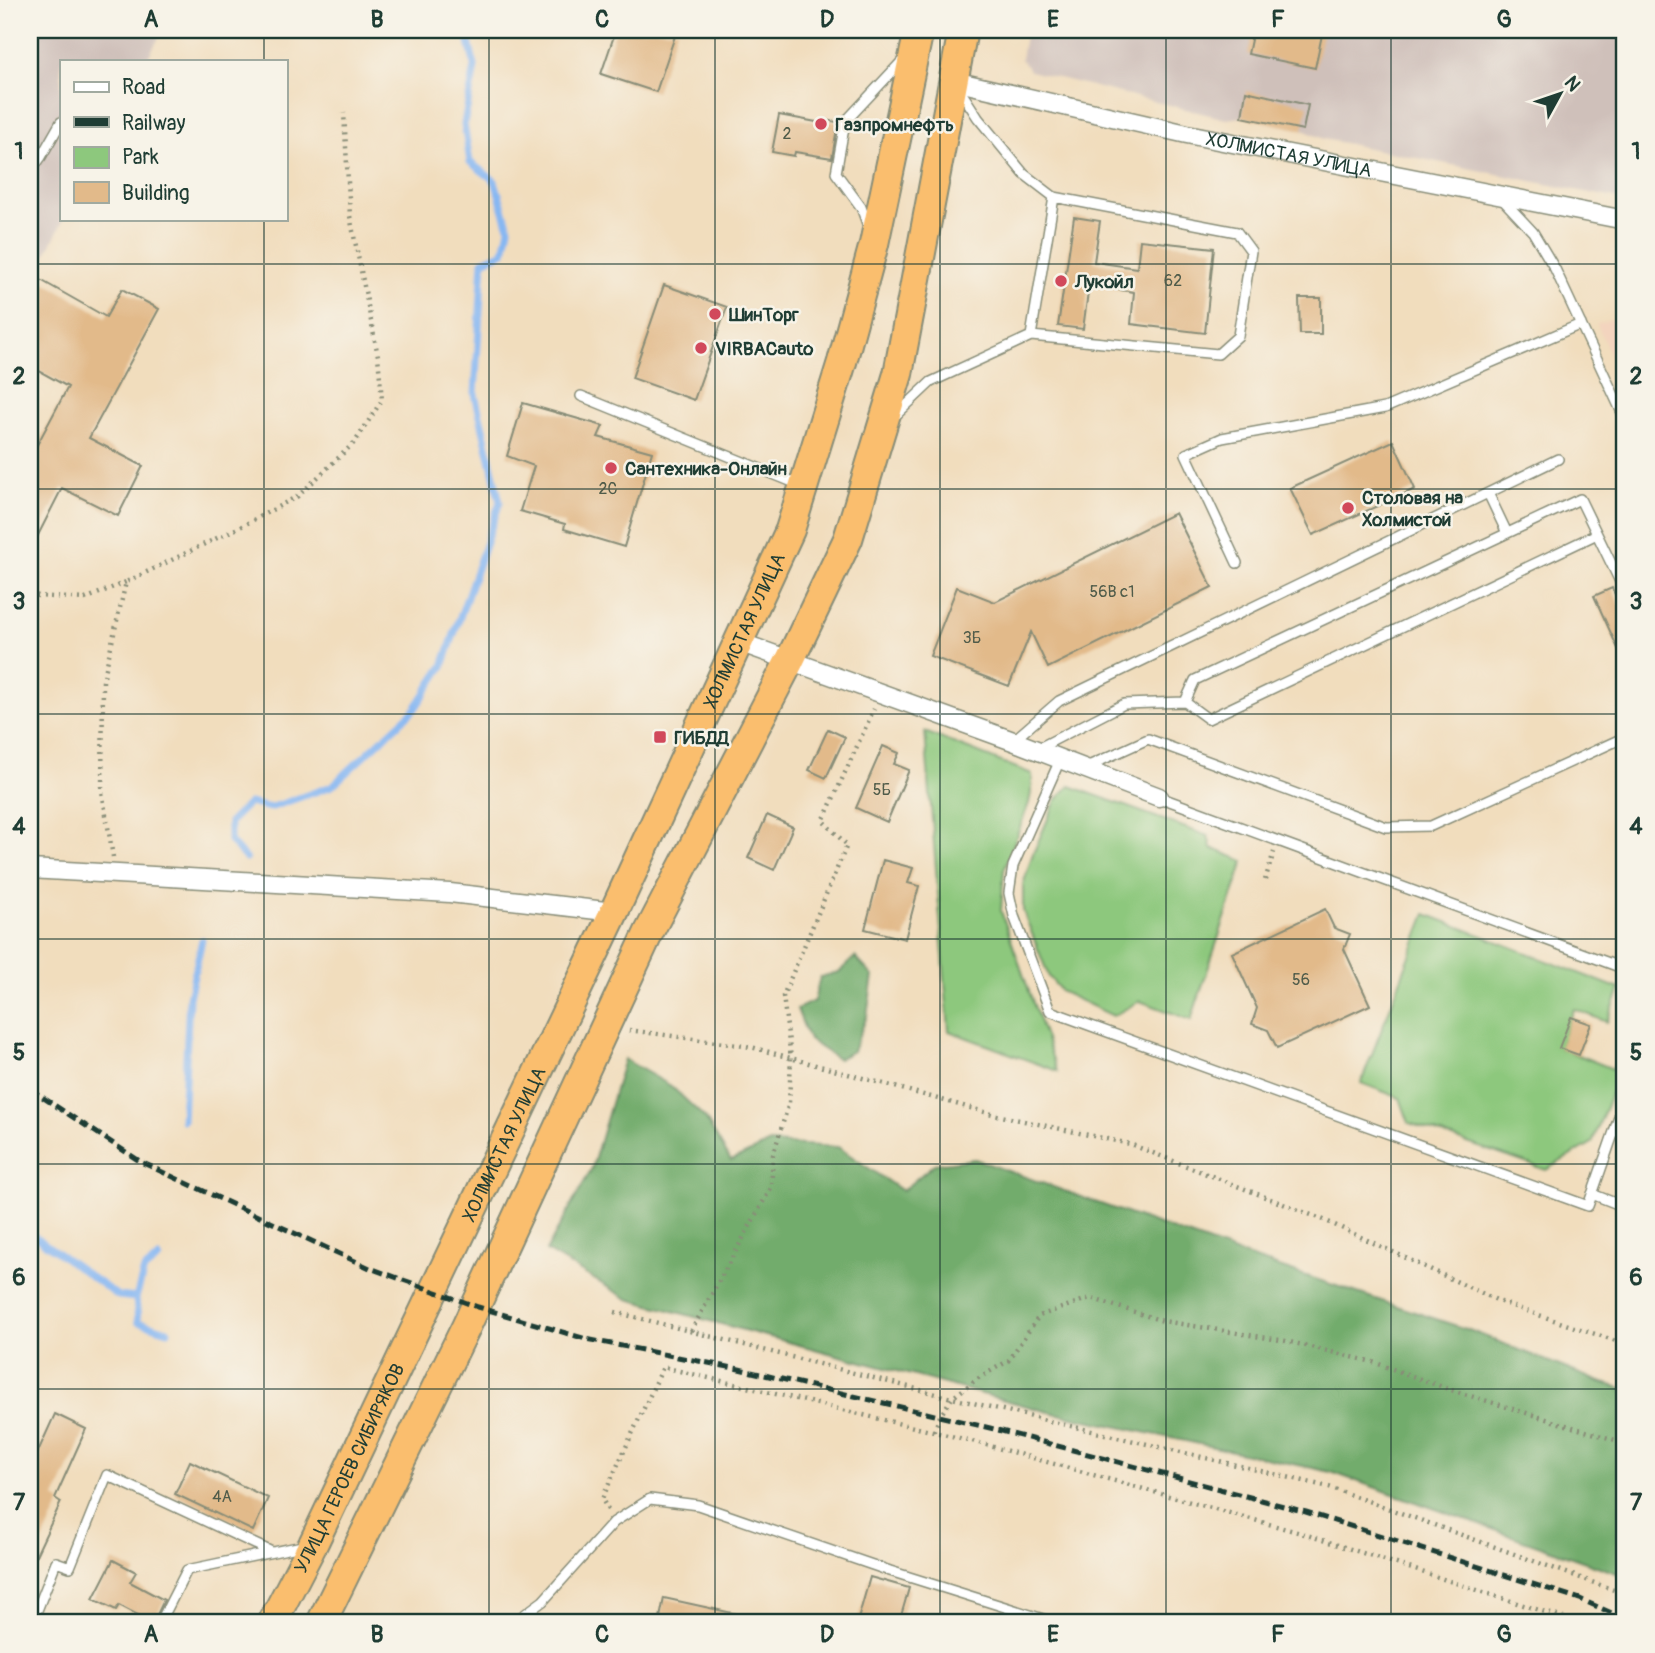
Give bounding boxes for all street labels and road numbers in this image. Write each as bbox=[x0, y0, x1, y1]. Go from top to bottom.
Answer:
street label: ХОЛМИСТАЯ УЛИЦА bbox=[1204, 127, 1374, 183]
street label: ХОЛМИСТАЯ УЛИЦА bbox=[698, 549, 791, 712]
street label: ХОЛМИСТАЯ УЛИЦА bbox=[457, 1063, 551, 1226]
street label: УЛИЦА ГЕРОЕВ СИБИРЯКОВ bbox=[289, 1360, 410, 1577]

